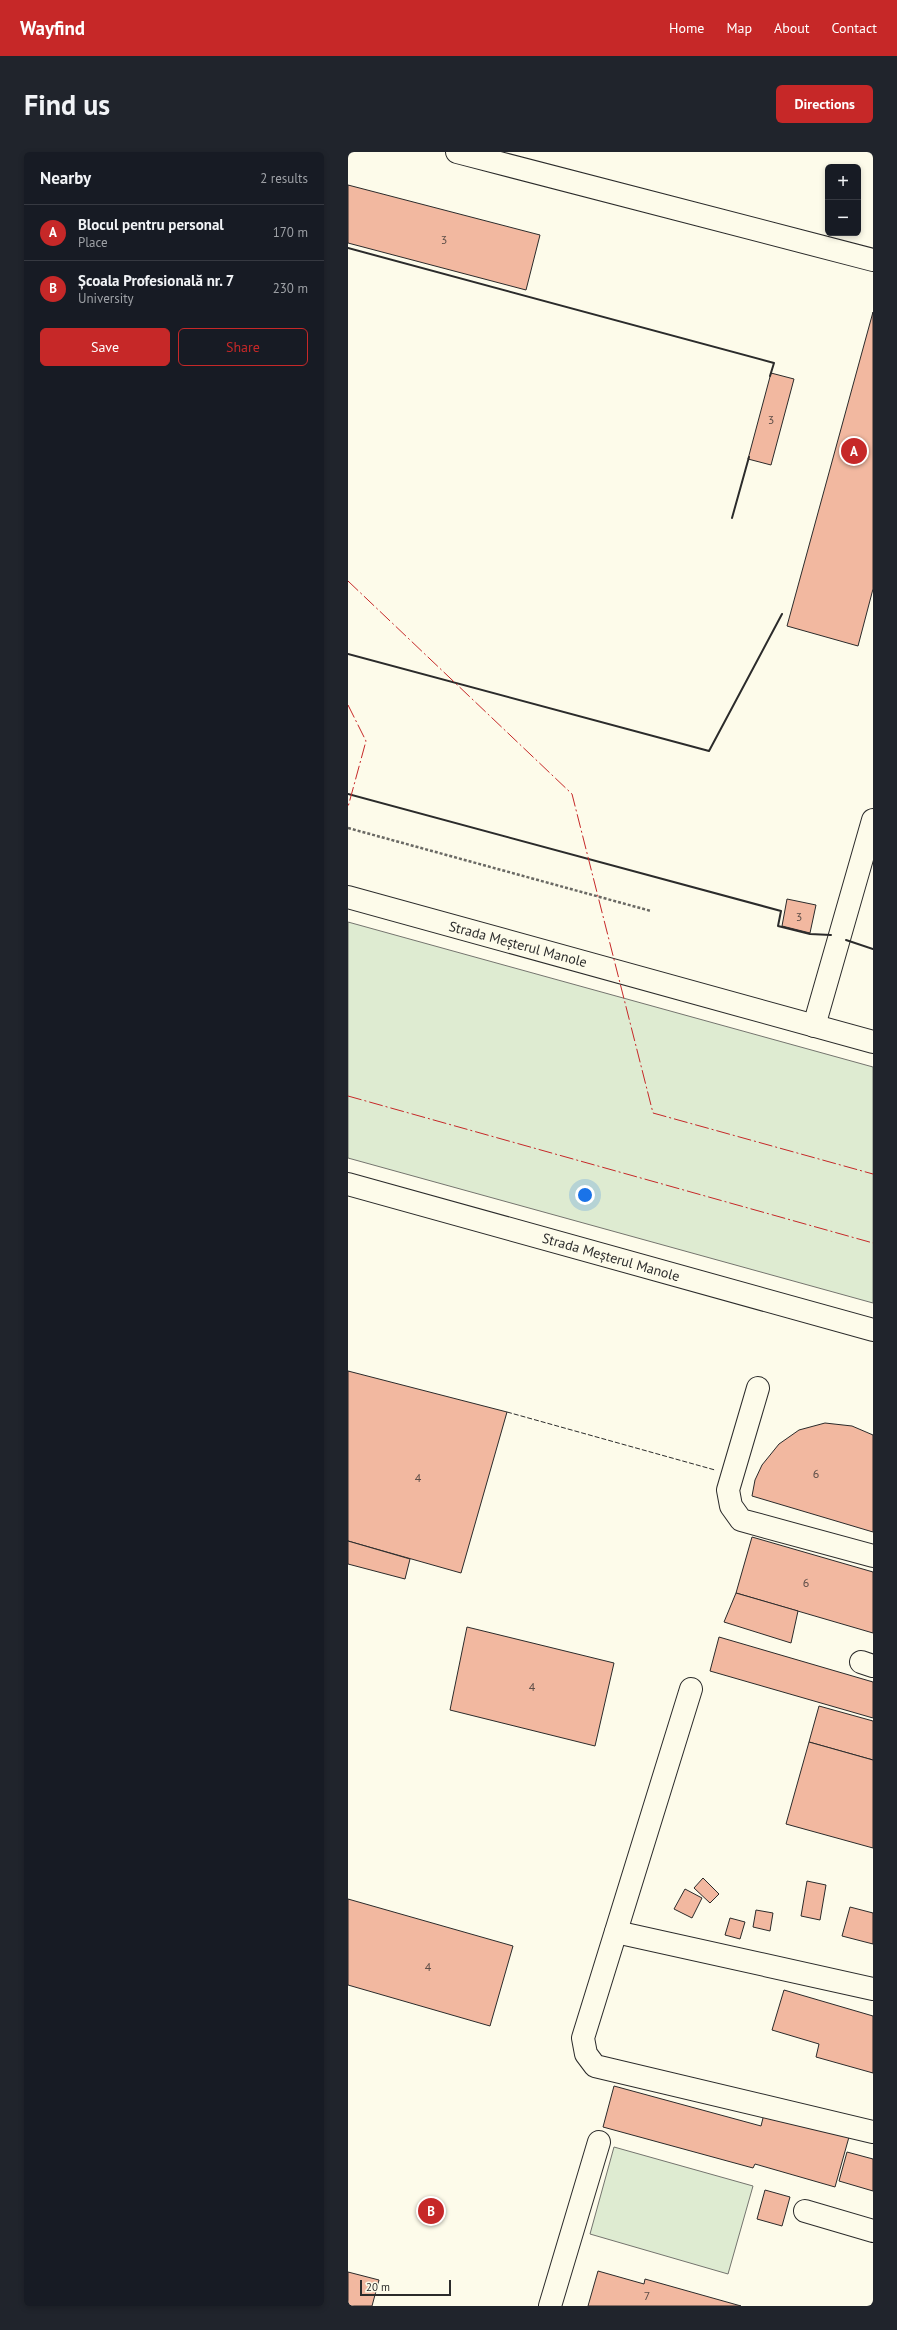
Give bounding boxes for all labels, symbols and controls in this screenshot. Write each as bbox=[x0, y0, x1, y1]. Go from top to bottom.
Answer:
text: Wayfind bbox=[20, 16, 85, 40]
text: Home bbox=[669, 19, 704, 37]
text: Map bbox=[726, 19, 752, 37]
text: About bbox=[774, 19, 810, 37]
text: Contact bbox=[832, 19, 877, 37]
button: Directions bbox=[776, 85, 873, 123]
text: Find us bbox=[24, 86, 110, 123]
map controls bbox=[825, 164, 861, 236]
button: + bbox=[825, 164, 861, 200]
text: Nearby bbox=[40, 167, 91, 189]
text: 2 results bbox=[260, 170, 308, 187]
button: − bbox=[825, 200, 861, 236]
text: Blocul pentru personal bbox=[78, 215, 224, 234]
text: A bbox=[49, 224, 57, 241]
text: 170 m bbox=[273, 224, 308, 241]
house number: 3 bbox=[441, 232, 447, 247]
text: Place bbox=[78, 234, 108, 251]
text: Școala Profesională nr. 7 bbox=[78, 271, 234, 290]
text: B bbox=[49, 280, 57, 297]
text: 230 m bbox=[273, 280, 308, 297]
text: University bbox=[78, 290, 134, 307]
button: Save bbox=[40, 328, 170, 366]
button: Share bbox=[178, 328, 308, 366]
house number: 3 bbox=[768, 412, 774, 427]
pin: A bbox=[841, 436, 867, 466]
house number: 3 bbox=[796, 909, 802, 924]
street label: Strada Meșterul Manole bbox=[447, 917, 589, 971]
your location bbox=[575, 1185, 595, 1205]
street label: Strada Meșterul Manole bbox=[540, 1229, 682, 1285]
house number: 6 bbox=[813, 1466, 819, 1481]
house number: 4 bbox=[415, 1470, 422, 1485]
house number: 6 bbox=[803, 1575, 809, 1590]
house number: 4 bbox=[529, 1679, 536, 1694]
house number: 4 bbox=[425, 1959, 432, 1974]
pin: B bbox=[418, 2196, 444, 2226]
scale bar bbox=[360, 2278, 451, 2297]
text: 20 m bbox=[366, 2280, 390, 2294]
house number: 7 bbox=[644, 2288, 650, 2303]

